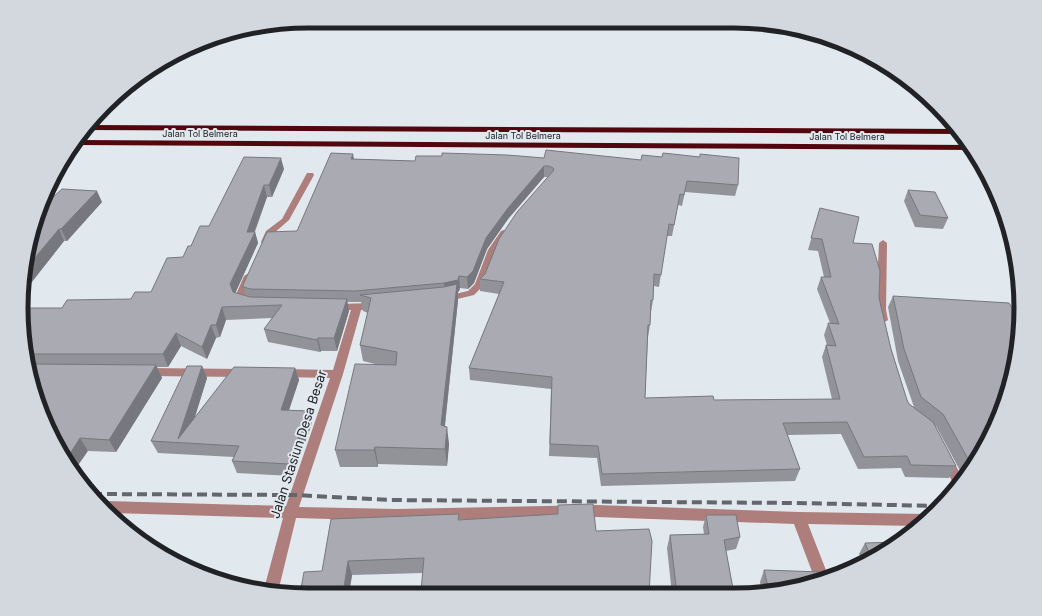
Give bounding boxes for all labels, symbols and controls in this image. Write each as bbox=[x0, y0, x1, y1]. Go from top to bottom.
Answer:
street label: Jalan Tol Belmera bbox=[162, 128, 238, 139]
street label: Jalan Tol Belmera bbox=[485, 130, 561, 141]
street label: Jalan Tol Belmera bbox=[809, 131, 885, 142]
street label: Jalan Stasiun Desa Besar bbox=[266, 368, 330, 520]

